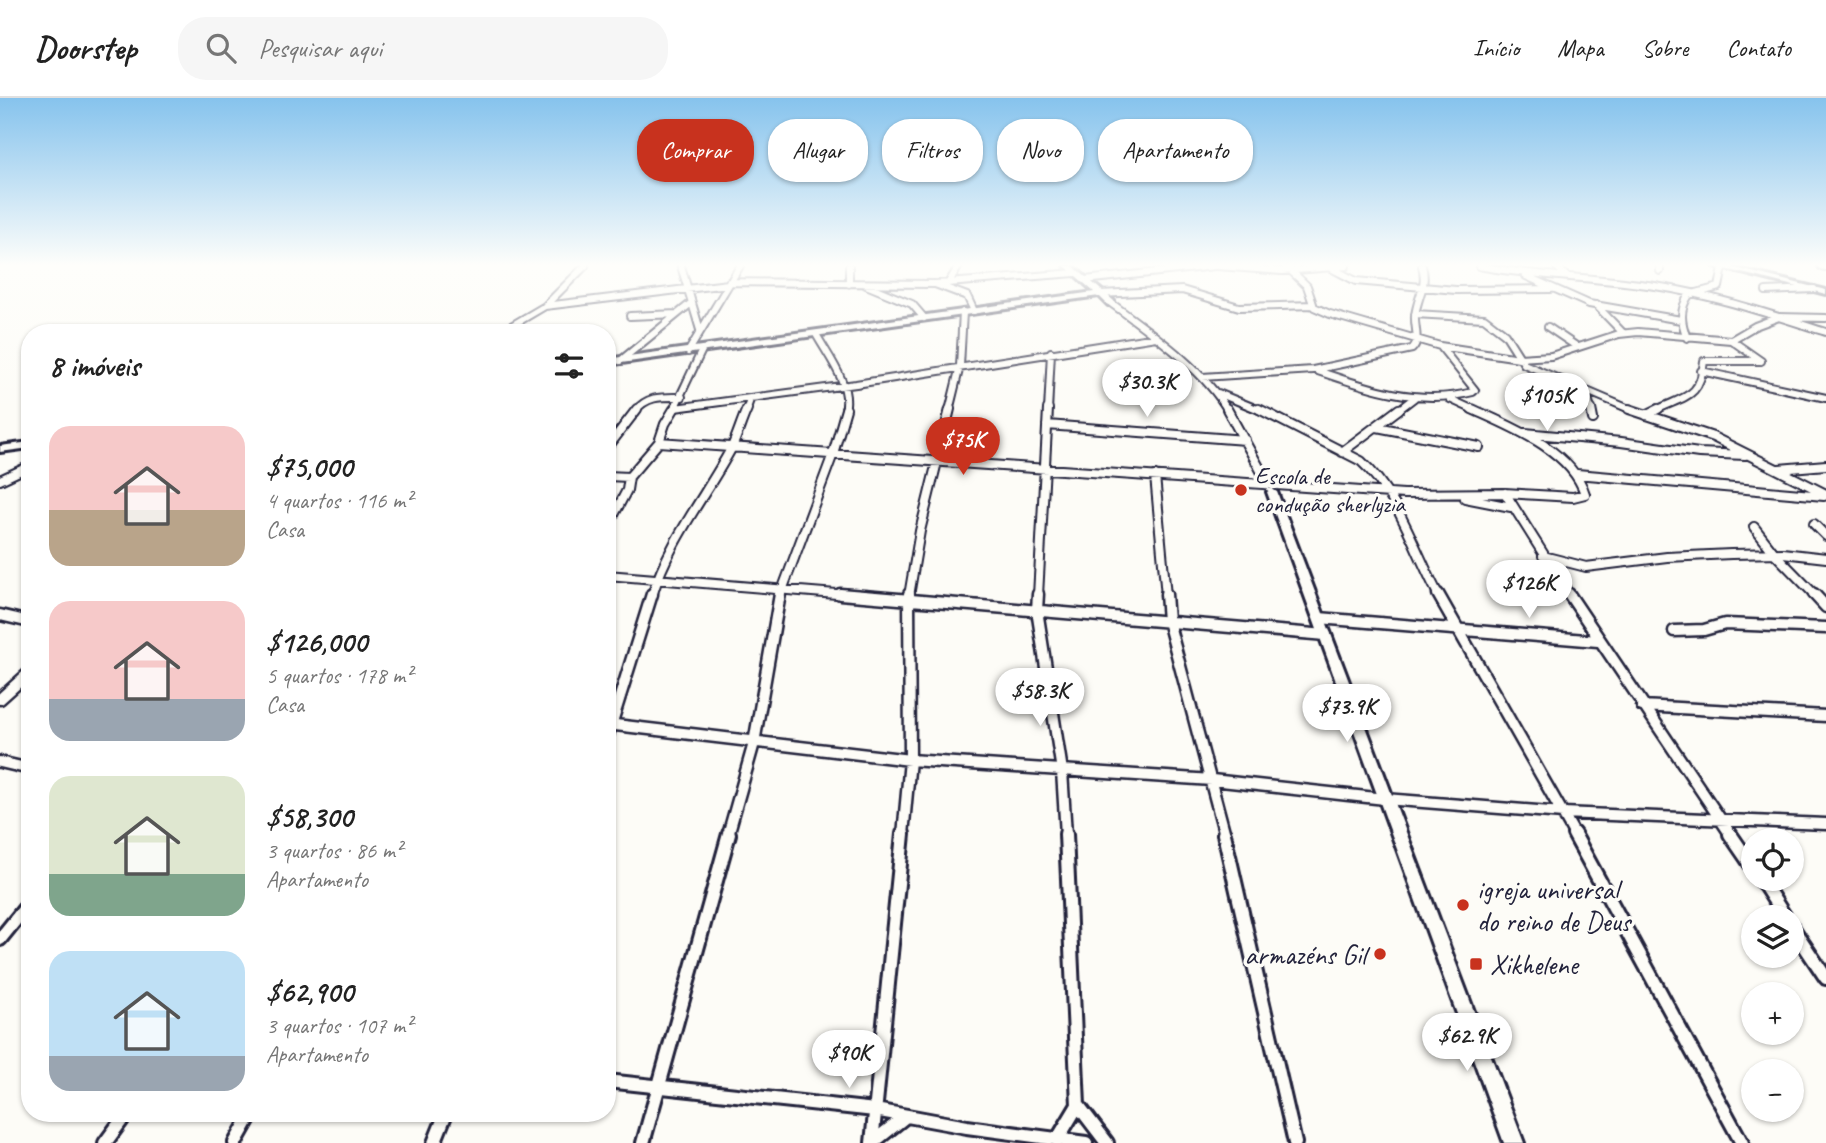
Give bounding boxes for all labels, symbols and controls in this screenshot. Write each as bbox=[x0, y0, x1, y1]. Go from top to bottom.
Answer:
search box bbox=[178, 17, 668, 80]
text: Doorstep bbox=[35, 27, 136, 69]
icon: search bbox=[202, 29, 240, 67]
text: Pesquisar aqui bbox=[258, 32, 382, 65]
text: Início bbox=[1473, 33, 1519, 63]
text: Mapa bbox=[1557, 33, 1604, 63]
text: Sobre bbox=[1642, 33, 1688, 63]
text: Contato bbox=[1726, 33, 1791, 63]
chip: Comprar bbox=[637, 119, 754, 182]
chip: Alugar bbox=[768, 119, 868, 182]
chip: Filtros bbox=[882, 119, 983, 182]
chip: Novo bbox=[997, 119, 1084, 182]
chip: Apartamento bbox=[1098, 119, 1253, 182]
text: 8 imóveis bbox=[49, 347, 140, 385]
icon: filters bbox=[550, 347, 588, 385]
pin: $30.3K bbox=[1090, 360, 1204, 419]
text: $30.3K bbox=[1118, 367, 1176, 396]
pin: $105K bbox=[1498, 374, 1596, 433]
text: $105K bbox=[1521, 381, 1573, 410]
pin: $75K bbox=[922, 418, 1004, 477]
text: $75K bbox=[942, 425, 984, 454]
text: $75,000 bbox=[266, 448, 352, 486]
icon: home bbox=[105, 454, 189, 538]
place label: Escola de condução sherlyzia bbox=[1255, 461, 1406, 519]
marker: Escola de condução sherlyzia bbox=[1233, 482, 1249, 498]
text: 4 quartos · 116 m² bbox=[266, 486, 412, 515]
text: Casa bbox=[266, 515, 304, 544]
pin: $126K bbox=[1480, 560, 1578, 620]
text: $126K bbox=[1502, 568, 1556, 597]
text: $126,000 bbox=[266, 623, 367, 661]
icon: home bbox=[105, 629, 189, 713]
text: 5 quartos · 178 m² bbox=[266, 661, 412, 690]
pin: $58.3K bbox=[983, 668, 1097, 728]
text: $58.3K bbox=[1011, 676, 1069, 705]
pin: $73.9K bbox=[1290, 684, 1404, 744]
text: Casa bbox=[266, 690, 304, 719]
text: $73.9K bbox=[1318, 692, 1376, 721]
text: $58,300 bbox=[266, 798, 352, 836]
icon: home bbox=[105, 804, 189, 888]
map controls bbox=[1741, 828, 1804, 1122]
button: locate bbox=[1741, 828, 1804, 891]
text: 3 quartos · 86 m² bbox=[266, 836, 402, 865]
text: Apartamento bbox=[266, 865, 368, 894]
place label: igreja universal do reino de Deus bbox=[1477, 872, 1633, 939]
marker: igreja universal do reino de Deus bbox=[1455, 897, 1471, 913]
button: layers bbox=[1741, 905, 1804, 968]
place label: armazéns Gil bbox=[1245, 937, 1371, 972]
marker: armazéns Gil bbox=[1372, 946, 1388, 962]
place label: Xikhelene bbox=[1490, 947, 1580, 982]
marker: Xikhelene bbox=[1468, 956, 1484, 972]
text: $62,900 bbox=[266, 973, 353, 1011]
icon: home bbox=[105, 979, 189, 1063]
button: + bbox=[1741, 982, 1804, 1045]
text: 3 quartos · 107 m² bbox=[266, 1011, 412, 1040]
pin: $62.9K bbox=[1410, 1014, 1524, 1073]
text: $62.9K bbox=[1438, 1021, 1496, 1050]
pin: $90K bbox=[808, 1030, 890, 1090]
text: $90K bbox=[828, 1038, 870, 1067]
text: Apartamento bbox=[266, 1040, 368, 1069]
button: − bbox=[1741, 1059, 1804, 1122]

